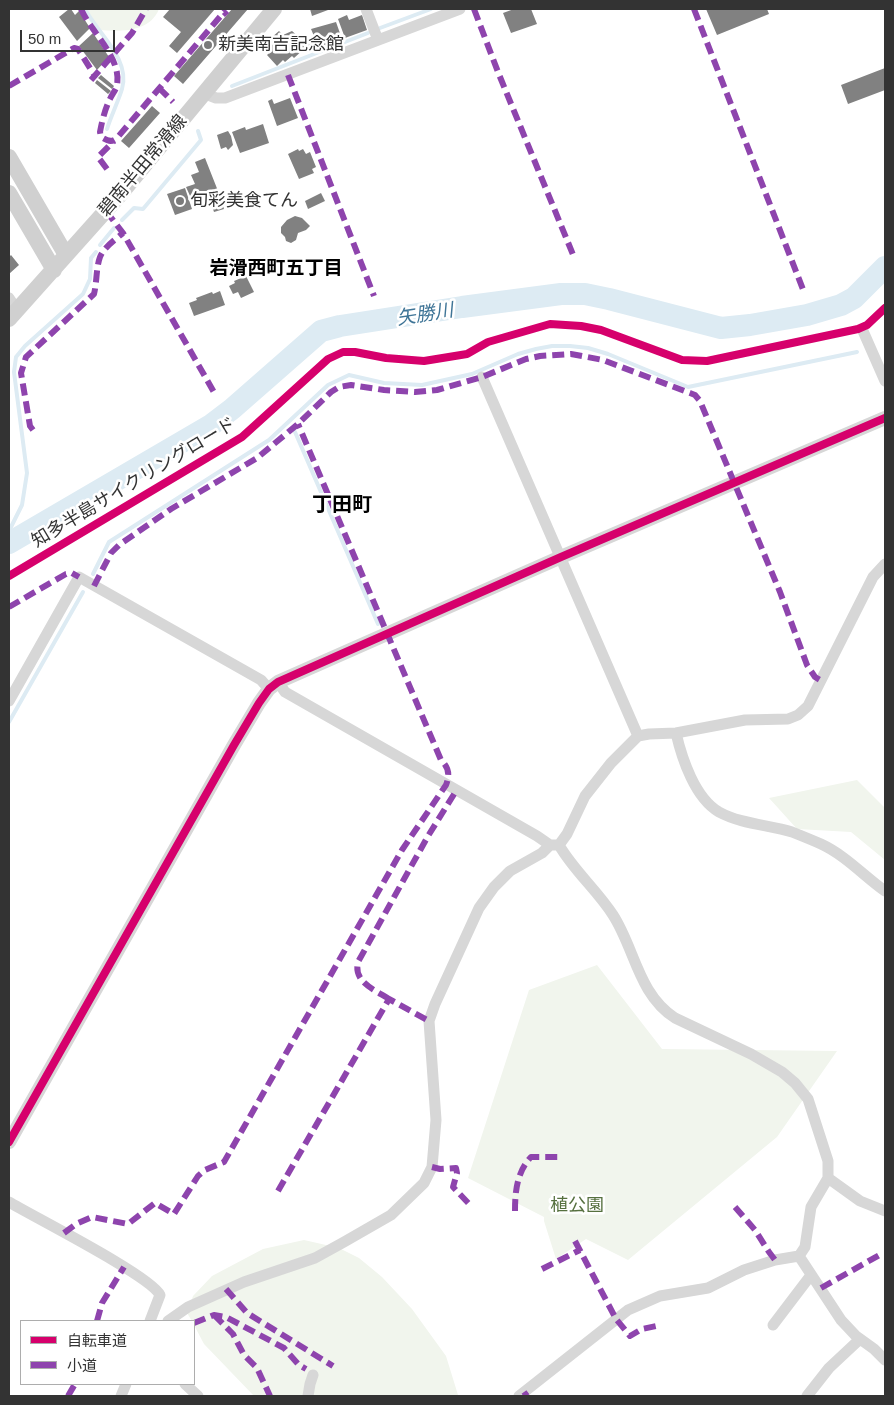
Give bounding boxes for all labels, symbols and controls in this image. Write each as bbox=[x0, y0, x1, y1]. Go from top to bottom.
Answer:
scale bar bbox=[22, 20, 118, 52]
text: 50 m bbox=[28, 30, 61, 47]
place label: 新美南吉記念館 bbox=[218, 34, 344, 56]
marker: 新美南吉記念館 bbox=[202, 39, 214, 51]
street label: 碧南半田常滑線 bbox=[94, 111, 192, 221]
place label: 旬彩美食てん bbox=[190, 190, 298, 212]
marker: 旬彩美食てん bbox=[174, 195, 186, 207]
district label: 岩滑西町五丁目 bbox=[210, 258, 342, 280]
water label: 矢勝川 bbox=[395, 299, 455, 331]
street label: 知多半島サイクリングロード bbox=[28, 413, 240, 553]
district label: 丁田町 bbox=[312, 493, 372, 517]
park label: 植公園 bbox=[550, 1195, 604, 1217]
legend bbox=[20, 1320, 195, 1385]
text: 自転車道 bbox=[67, 1332, 127, 1349]
text: 小道 bbox=[67, 1357, 97, 1374]

